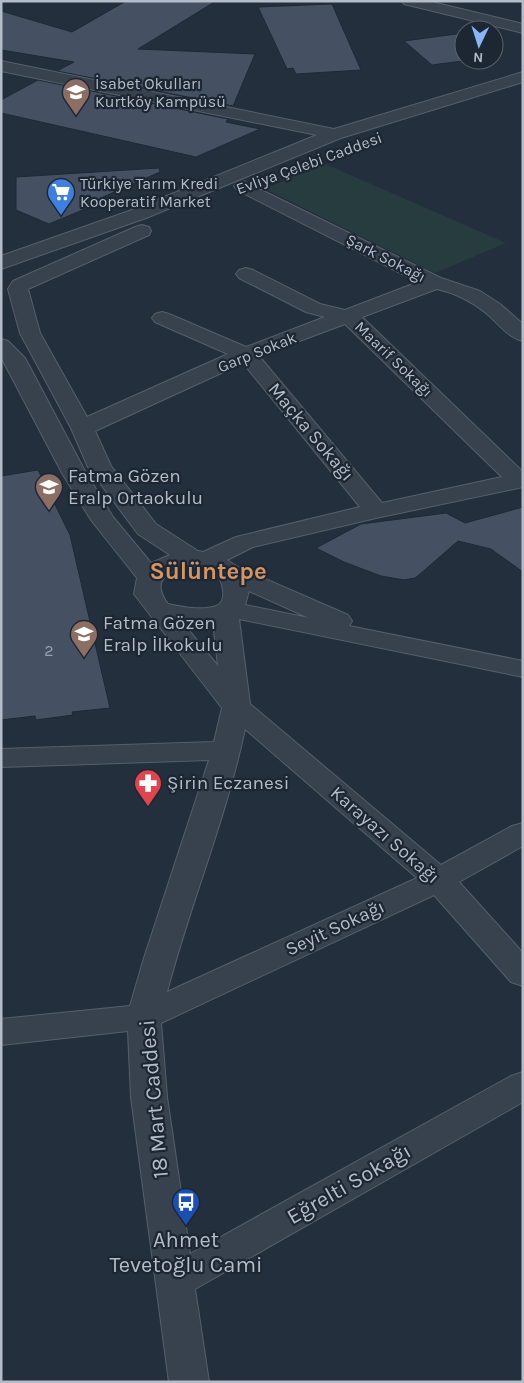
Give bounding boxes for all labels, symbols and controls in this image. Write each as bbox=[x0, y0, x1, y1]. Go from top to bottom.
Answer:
north arrow bbox=[454, 20, 504, 70]
text: N bbox=[473, 49, 484, 66]
place label: İsabet Okulları Kurtköy Kampüsü bbox=[95, 74, 226, 111]
school or university icon: İsabet Okulları Kurtköy Kampüsü bbox=[61, 77, 91, 116]
street label: Evliya Çelebi Caddesi bbox=[233, 128, 385, 198]
place label: Türkiye Tarım Kredi Kooperatif Market bbox=[80, 174, 218, 211]
supermarket icon: Türkiye Tarım Kredi Kooperatif Market bbox=[46, 177, 76, 216]
street label: Şark Sokağı bbox=[343, 230, 429, 286]
street label: Maarif Sokağı bbox=[351, 317, 437, 401]
street label: Garp Sokak bbox=[215, 328, 299, 376]
street label: Maçka Sokağı bbox=[264, 378, 358, 486]
place label: Fatma Gözen Eralp Ortaokulu bbox=[68, 465, 203, 509]
school or university icon: Fatma Gözen Eralp Ortaokulu bbox=[34, 472, 64, 511]
district label: Sülüntepe bbox=[149, 557, 267, 585]
place label: Fatma Gözen Eralp İlkokulu bbox=[103, 612, 223, 656]
school or university icon: Fatma Gözen Eralp İlkokulu bbox=[69, 619, 99, 658]
house number: 2 bbox=[44, 641, 54, 660]
pharmacy icon: Şirin Eczanesi bbox=[133, 768, 163, 807]
place label: Şirin Eczanesi bbox=[167, 772, 289, 794]
street label: Karayazı Sokağı bbox=[326, 782, 444, 888]
street label: Seyit Sokağı bbox=[282, 895, 388, 961]
street label: 18 Mart Caddesi bbox=[134, 1019, 174, 1179]
street label: Eğrelti Sokağı bbox=[282, 1138, 416, 1230]
bus stop icon: Ahmet Tevetoğlu Cami bbox=[171, 1187, 201, 1226]
place label: Ahmet Tevetoğlu Cami bbox=[109, 1227, 263, 1278]

